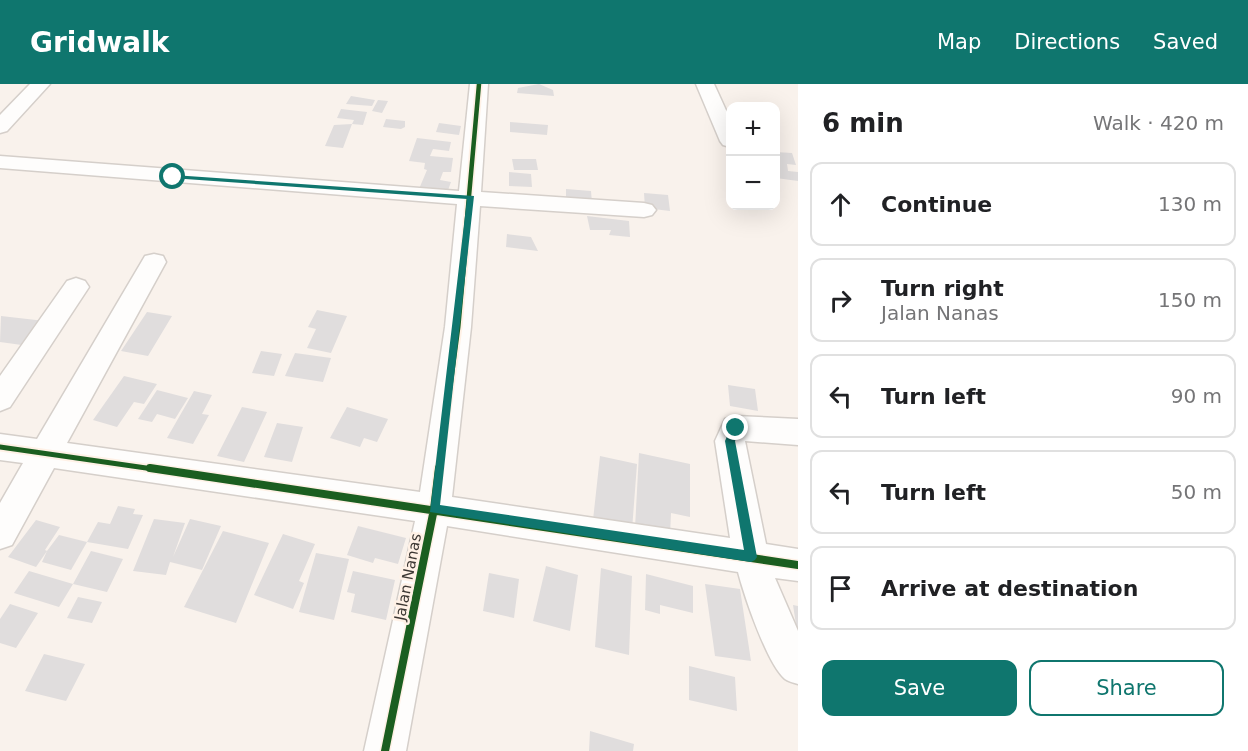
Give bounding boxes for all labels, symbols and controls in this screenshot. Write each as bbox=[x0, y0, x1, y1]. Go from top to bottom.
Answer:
text: Gridwalk bbox=[30, 26, 169, 59]
text: Map bbox=[937, 30, 981, 54]
text: Directions bbox=[1014, 30, 1120, 54]
text: Saved bbox=[1153, 30, 1218, 54]
map controls bbox=[726, 102, 780, 210]
button: + bbox=[726, 102, 780, 156]
text: 6 min bbox=[822, 108, 904, 138]
text: Walk · 420 m bbox=[1093, 111, 1224, 135]
button: − bbox=[726, 156, 780, 210]
route start bbox=[159, 163, 185, 189]
icon: ahead bbox=[824, 188, 857, 221]
text: Continue bbox=[881, 192, 992, 217]
text: 130 m bbox=[1158, 192, 1222, 216]
text: Turn right bbox=[881, 276, 1004, 301]
icon: right bbox=[824, 284, 857, 317]
text: 150 m bbox=[1158, 288, 1222, 312]
text: Jalan Nanas bbox=[881, 301, 999, 325]
icon: left bbox=[824, 380, 857, 413]
text: Turn left bbox=[881, 384, 986, 409]
text: 90 m bbox=[1171, 384, 1222, 408]
route end bbox=[722, 414, 748, 440]
icon: left bbox=[824, 476, 857, 509]
text: Turn left bbox=[881, 480, 986, 505]
text: 50 m bbox=[1171, 480, 1222, 504]
street label: Jalan Nanas bbox=[391, 532, 425, 623]
icon: arrive bbox=[824, 572, 857, 605]
text: Arrive at destination bbox=[881, 576, 1138, 601]
button: Save bbox=[822, 660, 1017, 716]
button: Share bbox=[1029, 660, 1224, 716]

